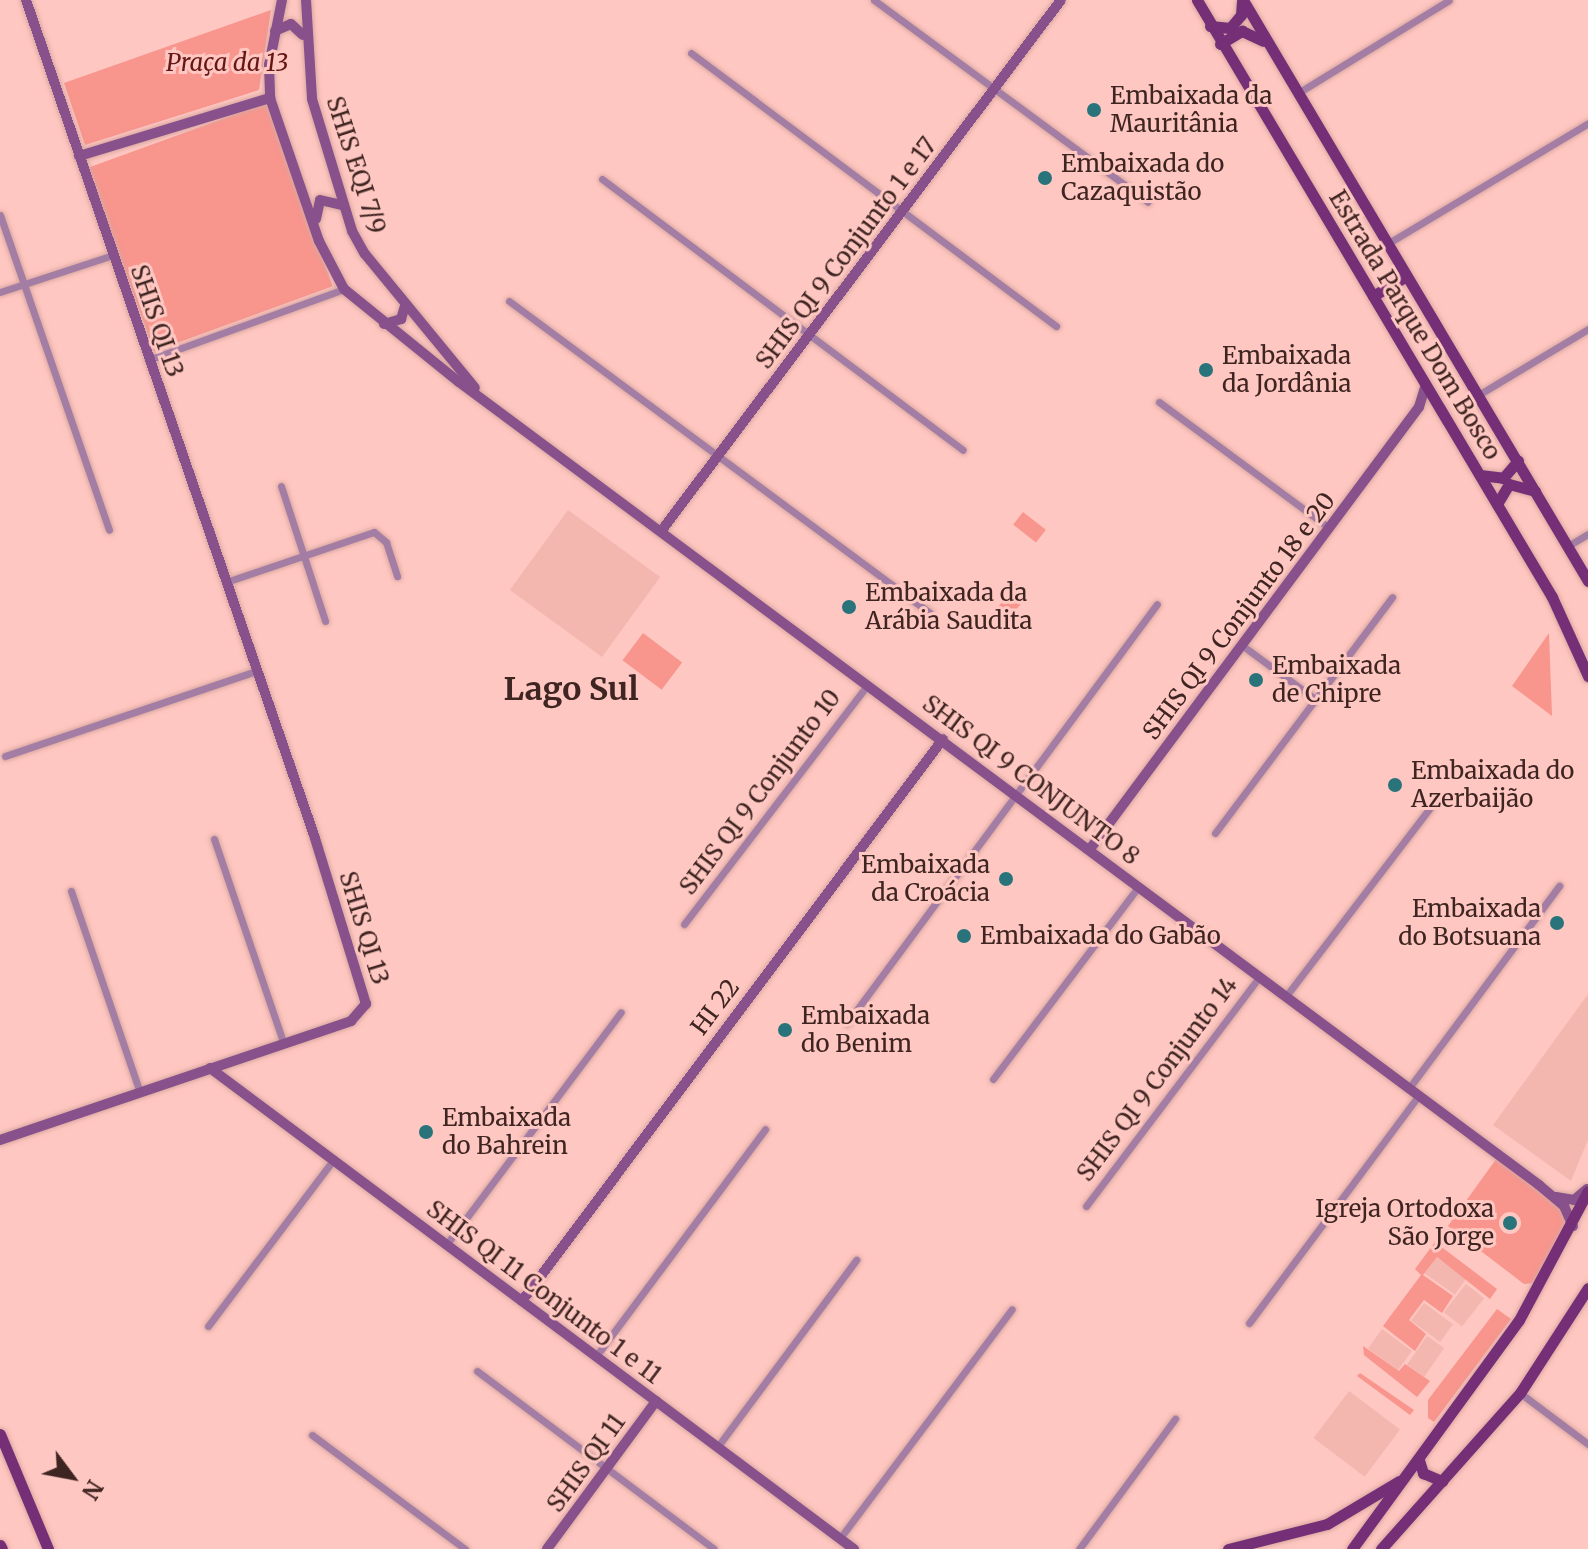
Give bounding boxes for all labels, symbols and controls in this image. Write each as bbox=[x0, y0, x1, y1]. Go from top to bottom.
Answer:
park label: Praça da 13 bbox=[166, 49, 288, 77]
place label: Embaixada da Mauritânia bbox=[1110, 82, 1272, 138]
street label: SHIS EQI 7/9 bbox=[320, 93, 392, 237]
marker: Embaixada da Mauritânia bbox=[1085, 101, 1103, 119]
street label: SHIS QI 9 Conjunto 1 e 17 bbox=[750, 132, 942, 374]
place label: Embaixada do Cazaquistão bbox=[1061, 150, 1224, 206]
marker: Embaixada do Cazaquistão bbox=[1036, 169, 1054, 187]
street label: Estrada Parque Dom Bosco bbox=[1323, 185, 1507, 465]
street label: SHIS QI 13 bbox=[124, 261, 190, 381]
place label: Embaixada da Jordânia bbox=[1222, 342, 1351, 398]
marker: Embaixada da Jordânia bbox=[1197, 361, 1215, 379]
street label: SHIS QI 9 Conjunto 18 e 20 bbox=[1137, 487, 1341, 745]
place label: Embaixada da Arábia Saudita bbox=[865, 579, 1032, 635]
marker: Embaixada da Arábia Saudita bbox=[840, 598, 858, 616]
place label: Embaixada de Chipre bbox=[1272, 652, 1401, 708]
district label: Lago Sul bbox=[503, 670, 639, 708]
marker: Embaixada de Chipre bbox=[1247, 671, 1265, 689]
street label: SHIS QI 9 Conjunto 10 bbox=[673, 684, 847, 900]
street label: SHIS QI 9 CONJUNTO 8 bbox=[917, 689, 1145, 871]
place label: Embaixada do Azerbaijão bbox=[1411, 757, 1574, 813]
marker: Embaixada do Azerbaijão bbox=[1386, 776, 1404, 794]
place label: Embaixada da Croácia bbox=[861, 851, 990, 907]
street label: SHIS QI 13 bbox=[333, 868, 395, 988]
marker: Embaixada da Croácia bbox=[997, 870, 1015, 888]
place label: Embaixada do Botsuana bbox=[1398, 895, 1541, 951]
marker: Embaixada do Botsuana bbox=[1548, 914, 1566, 932]
place label: Embaixada do Gabão bbox=[980, 922, 1221, 950]
marker: Embaixada do Gabão bbox=[955, 927, 973, 945]
street label: SHIS QI 9 Conjunto 14 bbox=[1071, 971, 1243, 1187]
street label: HI 22 bbox=[685, 974, 745, 1040]
place label: Embaixada do Benim bbox=[801, 1002, 930, 1058]
marker: Embaixada do Benim bbox=[776, 1021, 794, 1039]
place label: Embaixada do Bahrein bbox=[442, 1104, 571, 1160]
marker: Embaixada do Bahrein bbox=[417, 1123, 435, 1141]
street label: SHIS QI 11 Conjunto 1 e 11 bbox=[421, 1194, 667, 1390]
place label: Igreja Ortodoxa São Jorge bbox=[1315, 1195, 1494, 1251]
marker: Igreja Ortodoxa São Jorge bbox=[1501, 1214, 1519, 1232]
street label: SHIS QI 11 bbox=[541, 1408, 631, 1518]
north arrow bbox=[32, 1437, 112, 1517]
text: N bbox=[76, 1475, 109, 1505]

